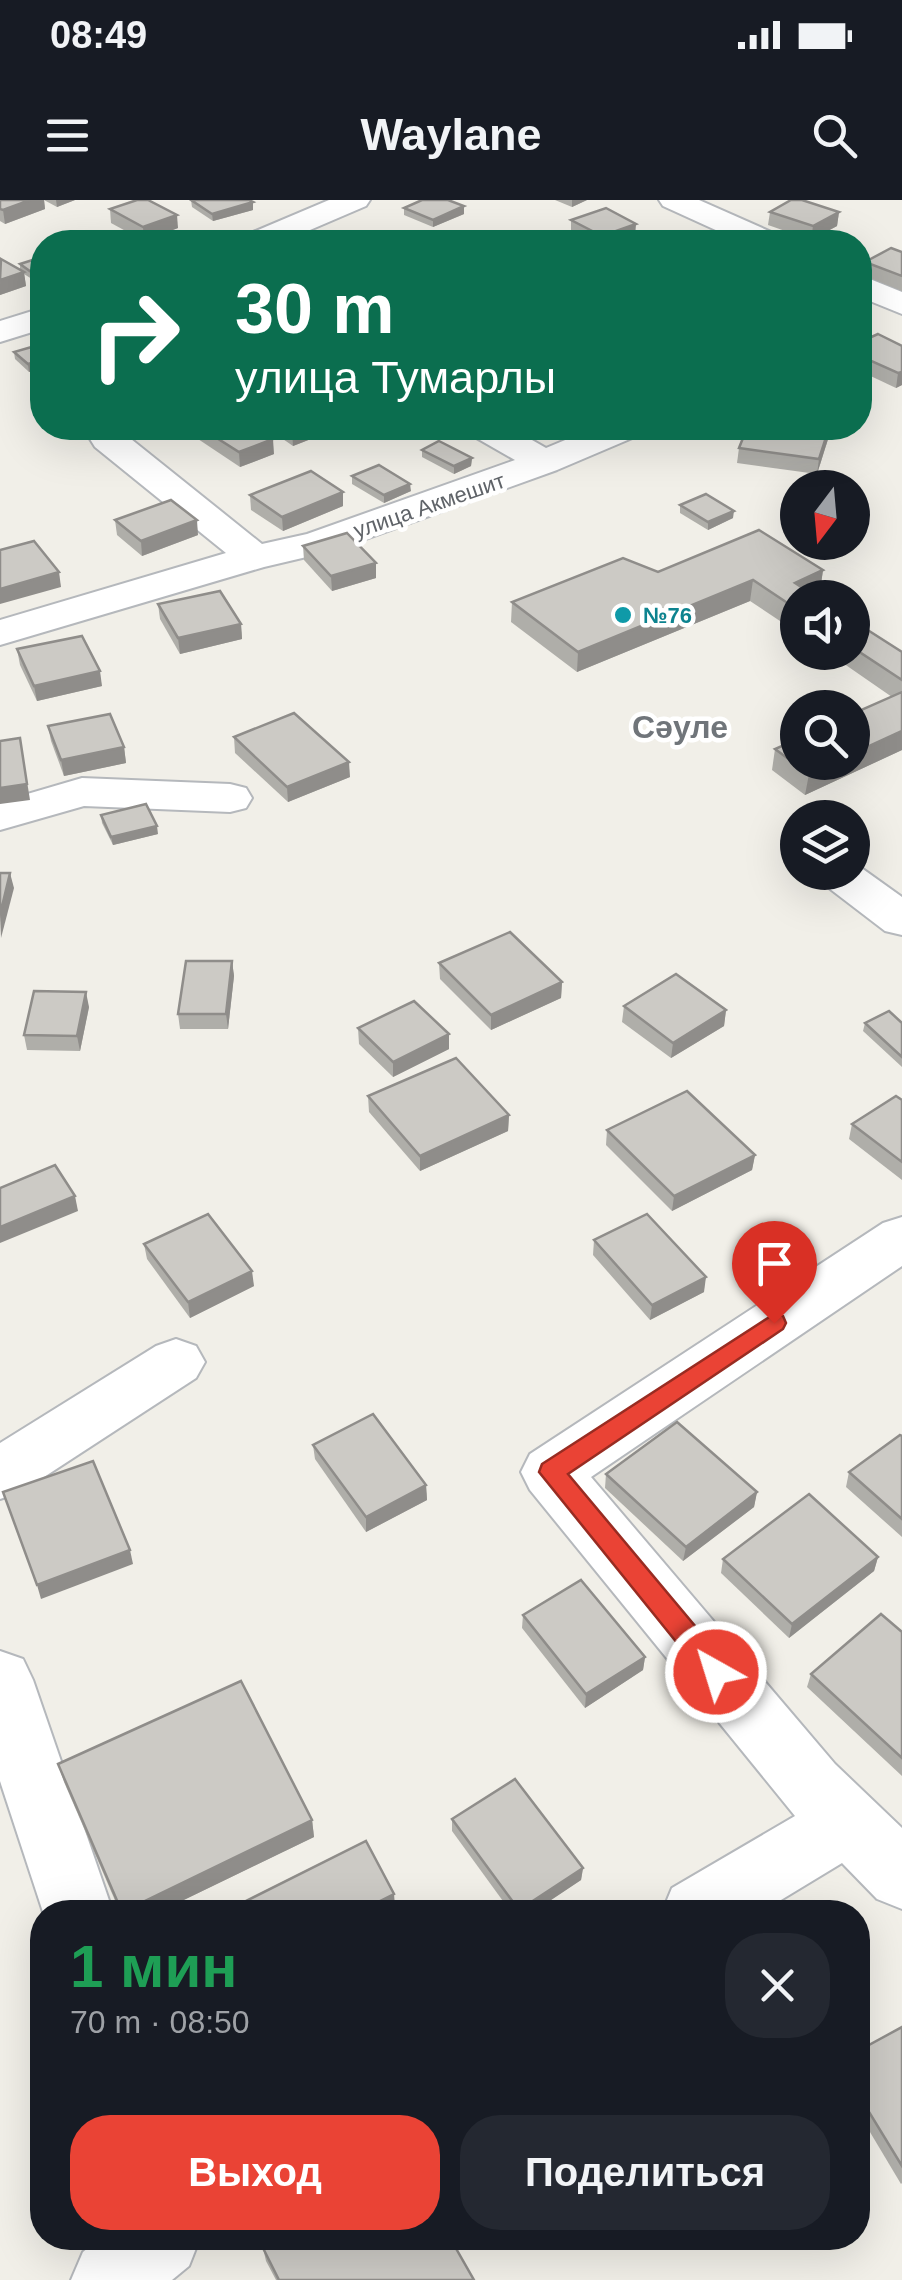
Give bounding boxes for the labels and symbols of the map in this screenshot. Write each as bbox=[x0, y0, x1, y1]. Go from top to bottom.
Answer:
street label: улица Акмешит bbox=[350, 468, 508, 543]
north arrow bbox=[780, 470, 870, 560]
place label: №76 bbox=[643, 603, 692, 628]
marker: №76 bbox=[612, 604, 634, 626]
district label: Сәуле bbox=[632, 709, 728, 745]
pin bbox=[732, 1221, 817, 1324]
position arrow bbox=[664, 1620, 768, 1724]

